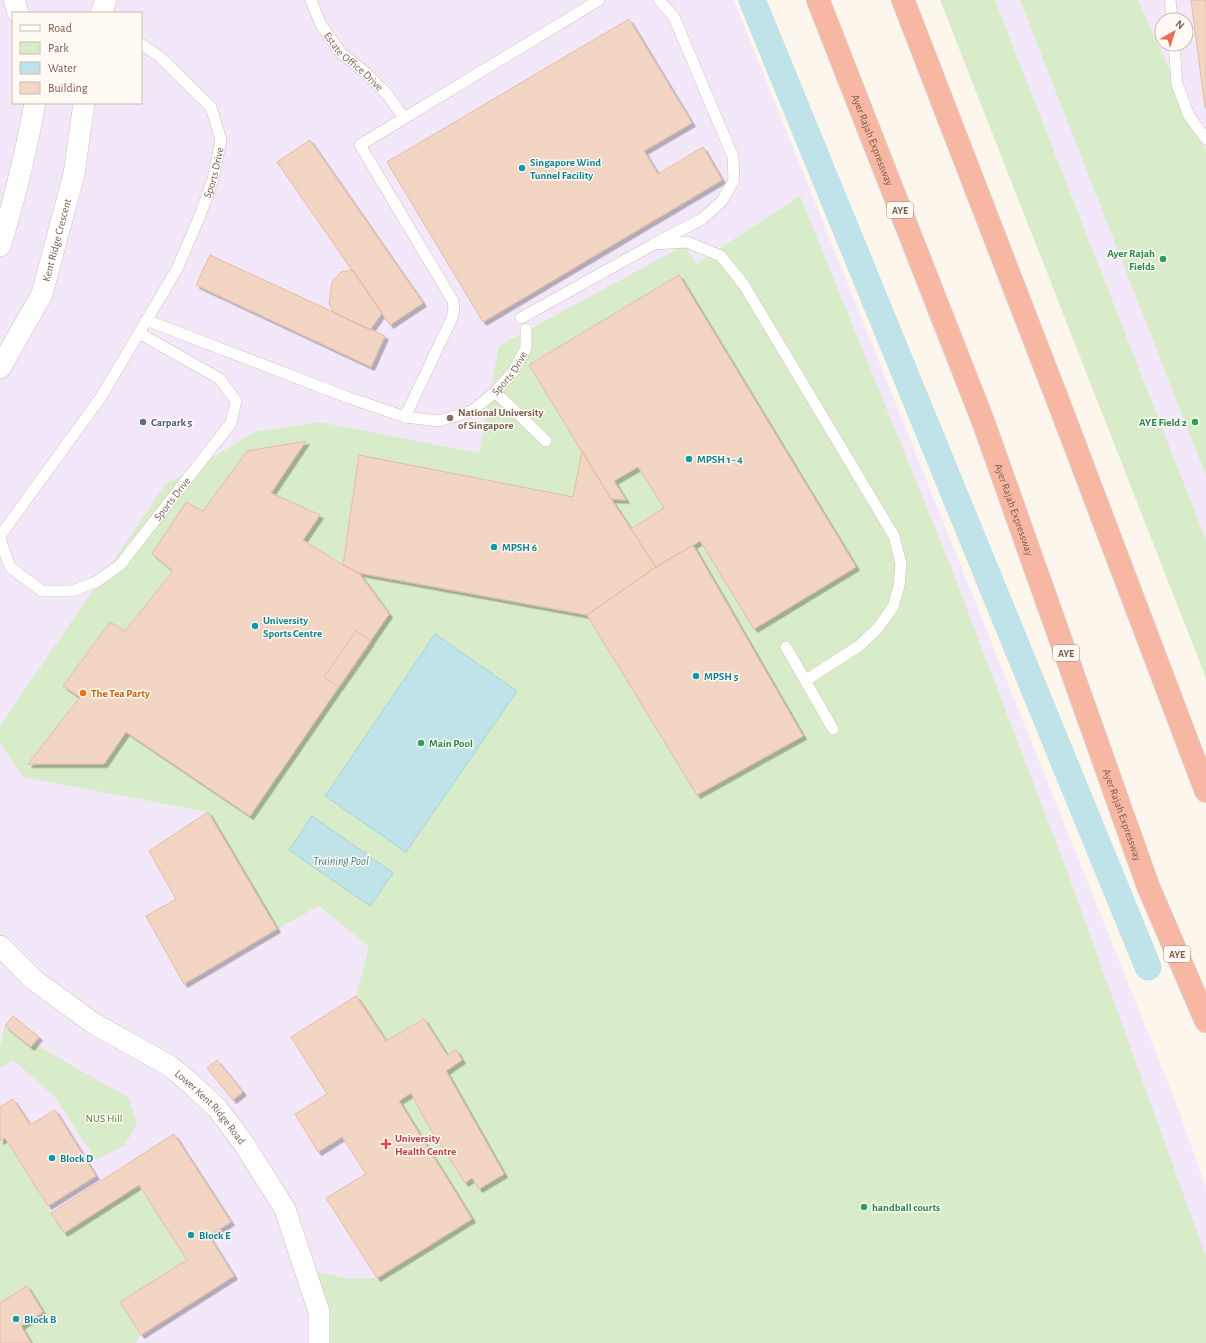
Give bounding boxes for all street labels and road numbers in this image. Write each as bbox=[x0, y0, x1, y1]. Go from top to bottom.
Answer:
street label: Estate Office Drive bbox=[322, 30, 385, 93]
street label: Ayer Rajah Expressway bbox=[849, 93, 895, 187]
street label: Sports Drive bbox=[202, 146, 225, 200]
street label: Kent Ridge Crescent bbox=[41, 197, 73, 283]
road number: AYE bbox=[887, 202, 913, 218]
street label: Sports Drive bbox=[490, 349, 529, 398]
street label: Ayer Rajah Expressway bbox=[992, 462, 1035, 557]
street label: Sports Drive bbox=[152, 475, 193, 523]
road number: AYE bbox=[1053, 645, 1079, 661]
street label: Ayer Rajah Expressway bbox=[1101, 767, 1144, 863]
road number: AYE bbox=[1164, 946, 1190, 962]
street label: Lower Kent Ridge Road bbox=[173, 1068, 248, 1147]

